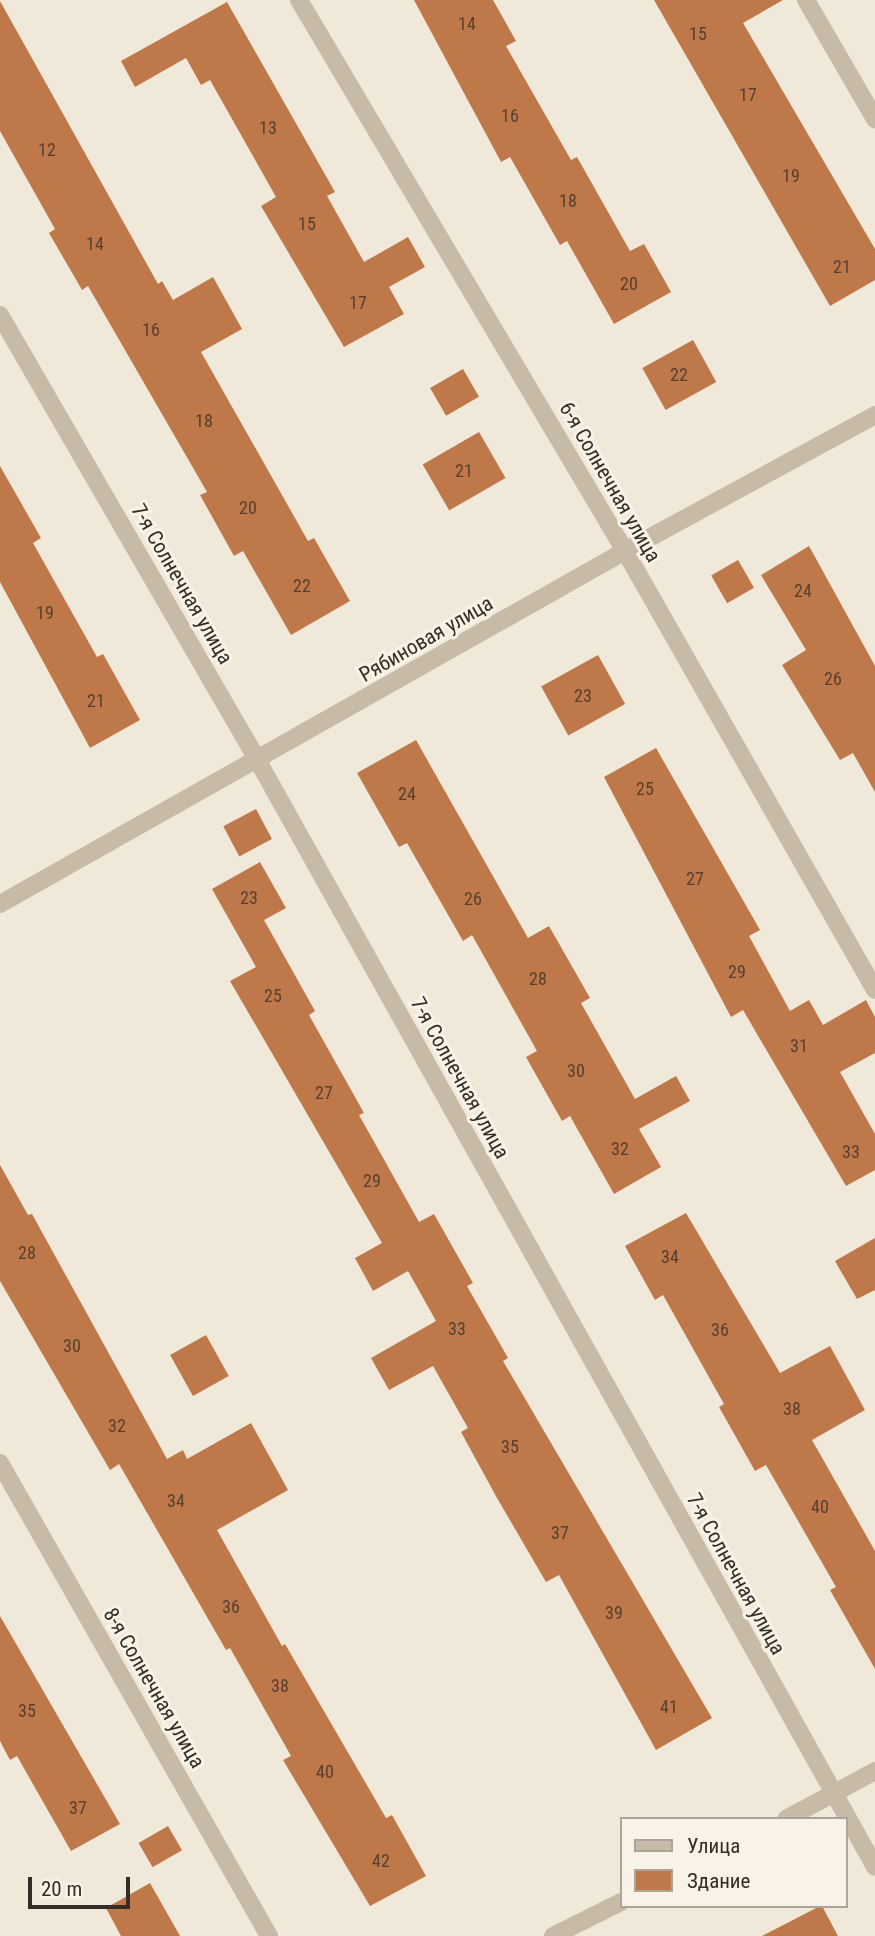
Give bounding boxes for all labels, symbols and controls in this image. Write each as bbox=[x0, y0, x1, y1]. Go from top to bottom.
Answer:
house number: 14 bbox=[458, 13, 476, 35]
house number: 15 bbox=[689, 23, 707, 45]
house number: 17 bbox=[739, 84, 757, 106]
house number: 16 bbox=[501, 105, 519, 127]
house number: 13 bbox=[259, 117, 277, 139]
house number: 12 bbox=[38, 139, 56, 161]
house number: 19 bbox=[782, 165, 800, 187]
house number: 18 bbox=[559, 190, 577, 212]
house number: 15 bbox=[298, 213, 316, 235]
house number: 14 bbox=[86, 233, 104, 255]
house number: 21 bbox=[833, 256, 851, 278]
house number: 20 bbox=[620, 273, 638, 295]
house number: 17 bbox=[349, 292, 367, 314]
house number: 16 bbox=[142, 319, 160, 341]
house number: 22 bbox=[670, 364, 688, 386]
street label: 6-я Солнечная улица bbox=[554, 397, 666, 567]
house number: 18 bbox=[195, 410, 213, 432]
house number: 21 bbox=[455, 460, 473, 482]
house number: 20 bbox=[239, 497, 257, 519]
street label: 7-я Солнечная улица bbox=[126, 499, 238, 669]
house number: 22 bbox=[293, 575, 311, 597]
house number: 24 bbox=[794, 580, 812, 602]
street label: Рябиновая улица bbox=[355, 591, 497, 687]
house number: 19 bbox=[36, 602, 54, 624]
house number: 26 bbox=[824, 668, 842, 690]
house number: 23 bbox=[574, 685, 592, 707]
house number: 21 bbox=[87, 690, 105, 712]
house number: 25 bbox=[636, 778, 654, 800]
house number: 24 bbox=[398, 783, 416, 805]
house number: 27 bbox=[686, 868, 704, 890]
house number: 23 bbox=[240, 887, 258, 909]
house number: 26 bbox=[464, 888, 482, 910]
house number: 29 bbox=[728, 961, 746, 983]
house number: 28 bbox=[529, 968, 547, 990]
house number: 25 bbox=[264, 985, 282, 1007]
street label: 7-я Солнечная улица bbox=[405, 993, 515, 1163]
house number: 31 bbox=[790, 1035, 808, 1057]
house number: 30 bbox=[567, 1060, 585, 1082]
house number: 27 bbox=[315, 1082, 333, 1104]
house number: 32 bbox=[611, 1138, 629, 1160]
house number: 33 bbox=[842, 1141, 860, 1163]
house number: 29 bbox=[363, 1170, 381, 1192]
house number: 28 bbox=[18, 1242, 36, 1264]
house number: 34 bbox=[661, 1246, 679, 1268]
house number: 33 bbox=[448, 1318, 466, 1340]
house number: 36 bbox=[711, 1319, 729, 1341]
house number: 30 bbox=[63, 1335, 81, 1357]
house number: 38 bbox=[783, 1398, 801, 1420]
house number: 32 bbox=[108, 1415, 126, 1437]
house number: 35 bbox=[501, 1436, 519, 1458]
street label: 7-я Солнечная улица bbox=[681, 1489, 791, 1659]
house number: 34 bbox=[167, 1490, 185, 1512]
house number: 40 bbox=[811, 1496, 829, 1518]
house number: 37 bbox=[551, 1522, 569, 1544]
house number: 36 bbox=[222, 1596, 240, 1618]
house number: 39 bbox=[605, 1602, 623, 1624]
street label: 8-я Солнечная улица bbox=[98, 1603, 210, 1773]
house number: 38 bbox=[271, 1675, 289, 1697]
house number: 41 bbox=[660, 1696, 678, 1718]
house number: 35 bbox=[18, 1700, 36, 1722]
house number: 40 bbox=[316, 1761, 334, 1783]
house number: 37 bbox=[69, 1797, 87, 1819]
legend bbox=[620, 1817, 847, 1908]
text: Улица bbox=[687, 1834, 740, 1858]
house number: 42 bbox=[372, 1850, 390, 1872]
scale bar bbox=[32, 1862, 133, 1906]
text: Здание bbox=[687, 1869, 750, 1893]
text: 20 m bbox=[41, 1877, 82, 1901]

